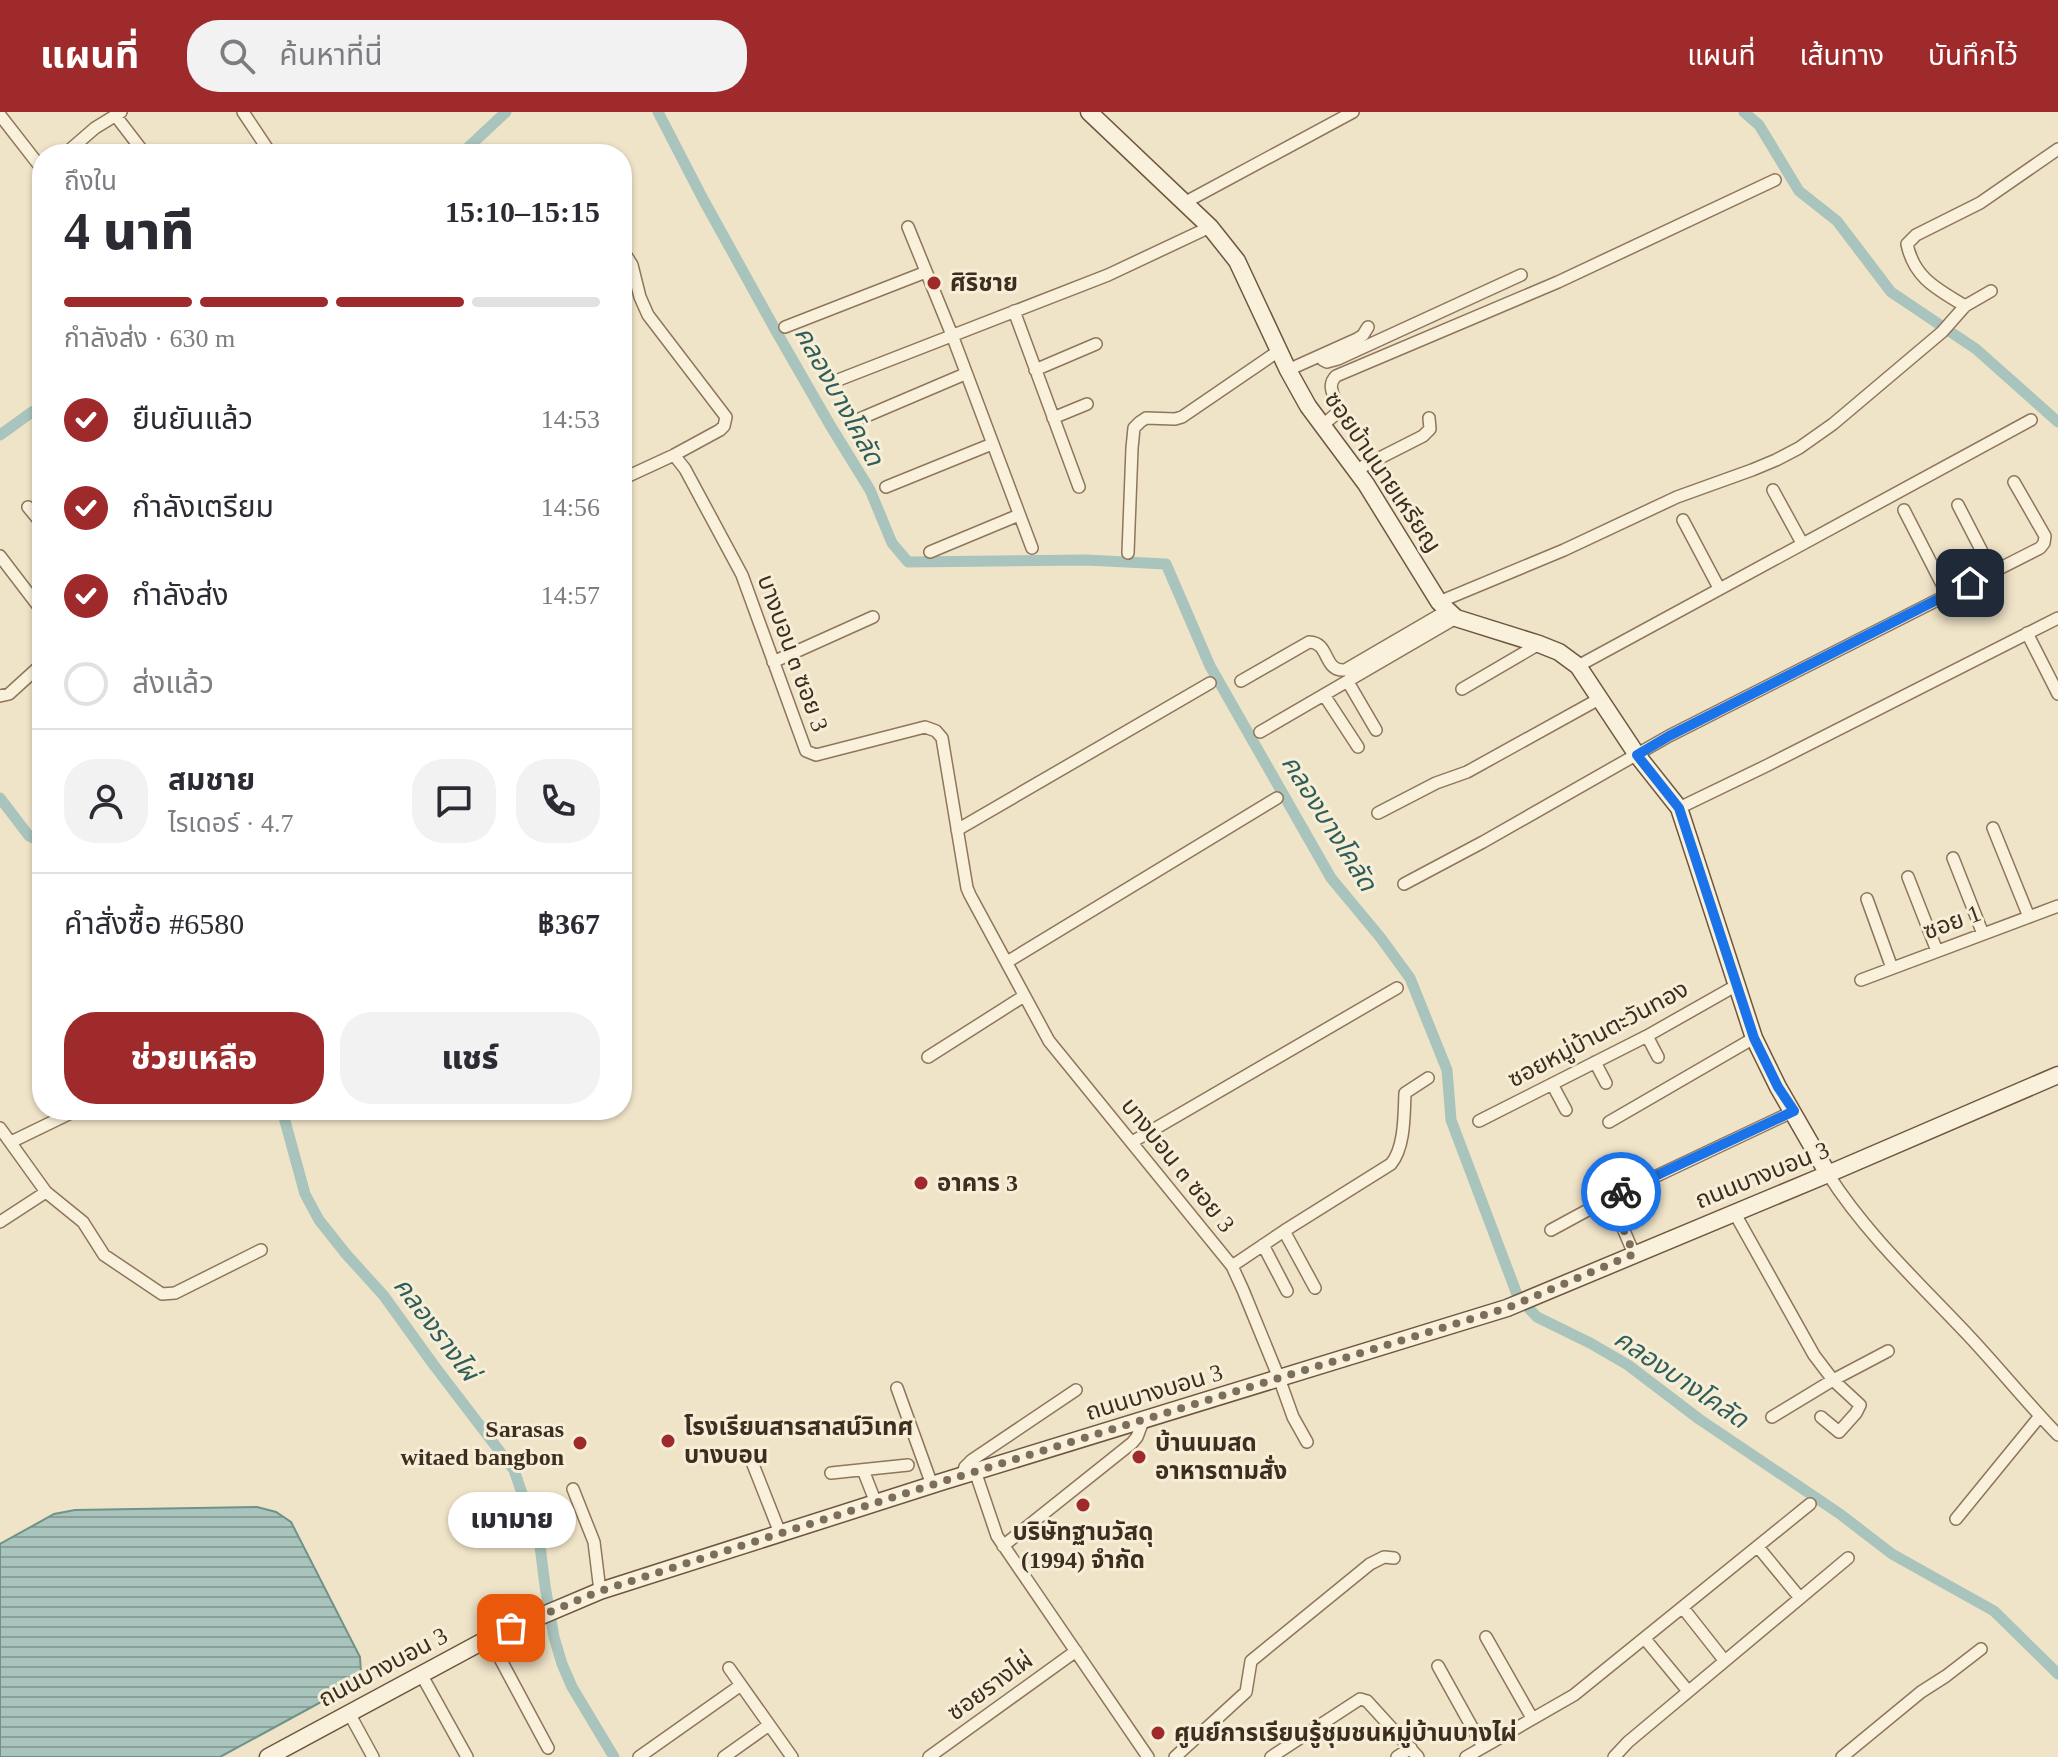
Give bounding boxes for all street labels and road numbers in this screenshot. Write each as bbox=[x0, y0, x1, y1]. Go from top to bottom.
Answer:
street label: ซอยบ้านนายเหรียญ bbox=[1320, 387, 1446, 557]
street label: บางบอน ๓ ซอย 3 bbox=[753, 571, 833, 735]
street label: ซอย 1 bbox=[1920, 900, 1984, 944]
street label: ซอยหมู่บ้านตะวันทอง bbox=[1503, 975, 1693, 1094]
street label: บางบอน ๓ ซอย 3 bbox=[1116, 1093, 1240, 1237]
street label: ถนนบางบอน 3 bbox=[1691, 1136, 1833, 1214]
street label: ถนนบางบอน 3 bbox=[1082, 1359, 1226, 1425]
street label: ถนนบางบอน 3 bbox=[314, 1622, 452, 1712]
street label: ซอยรางไผ่ bbox=[942, 1646, 1038, 1725]

